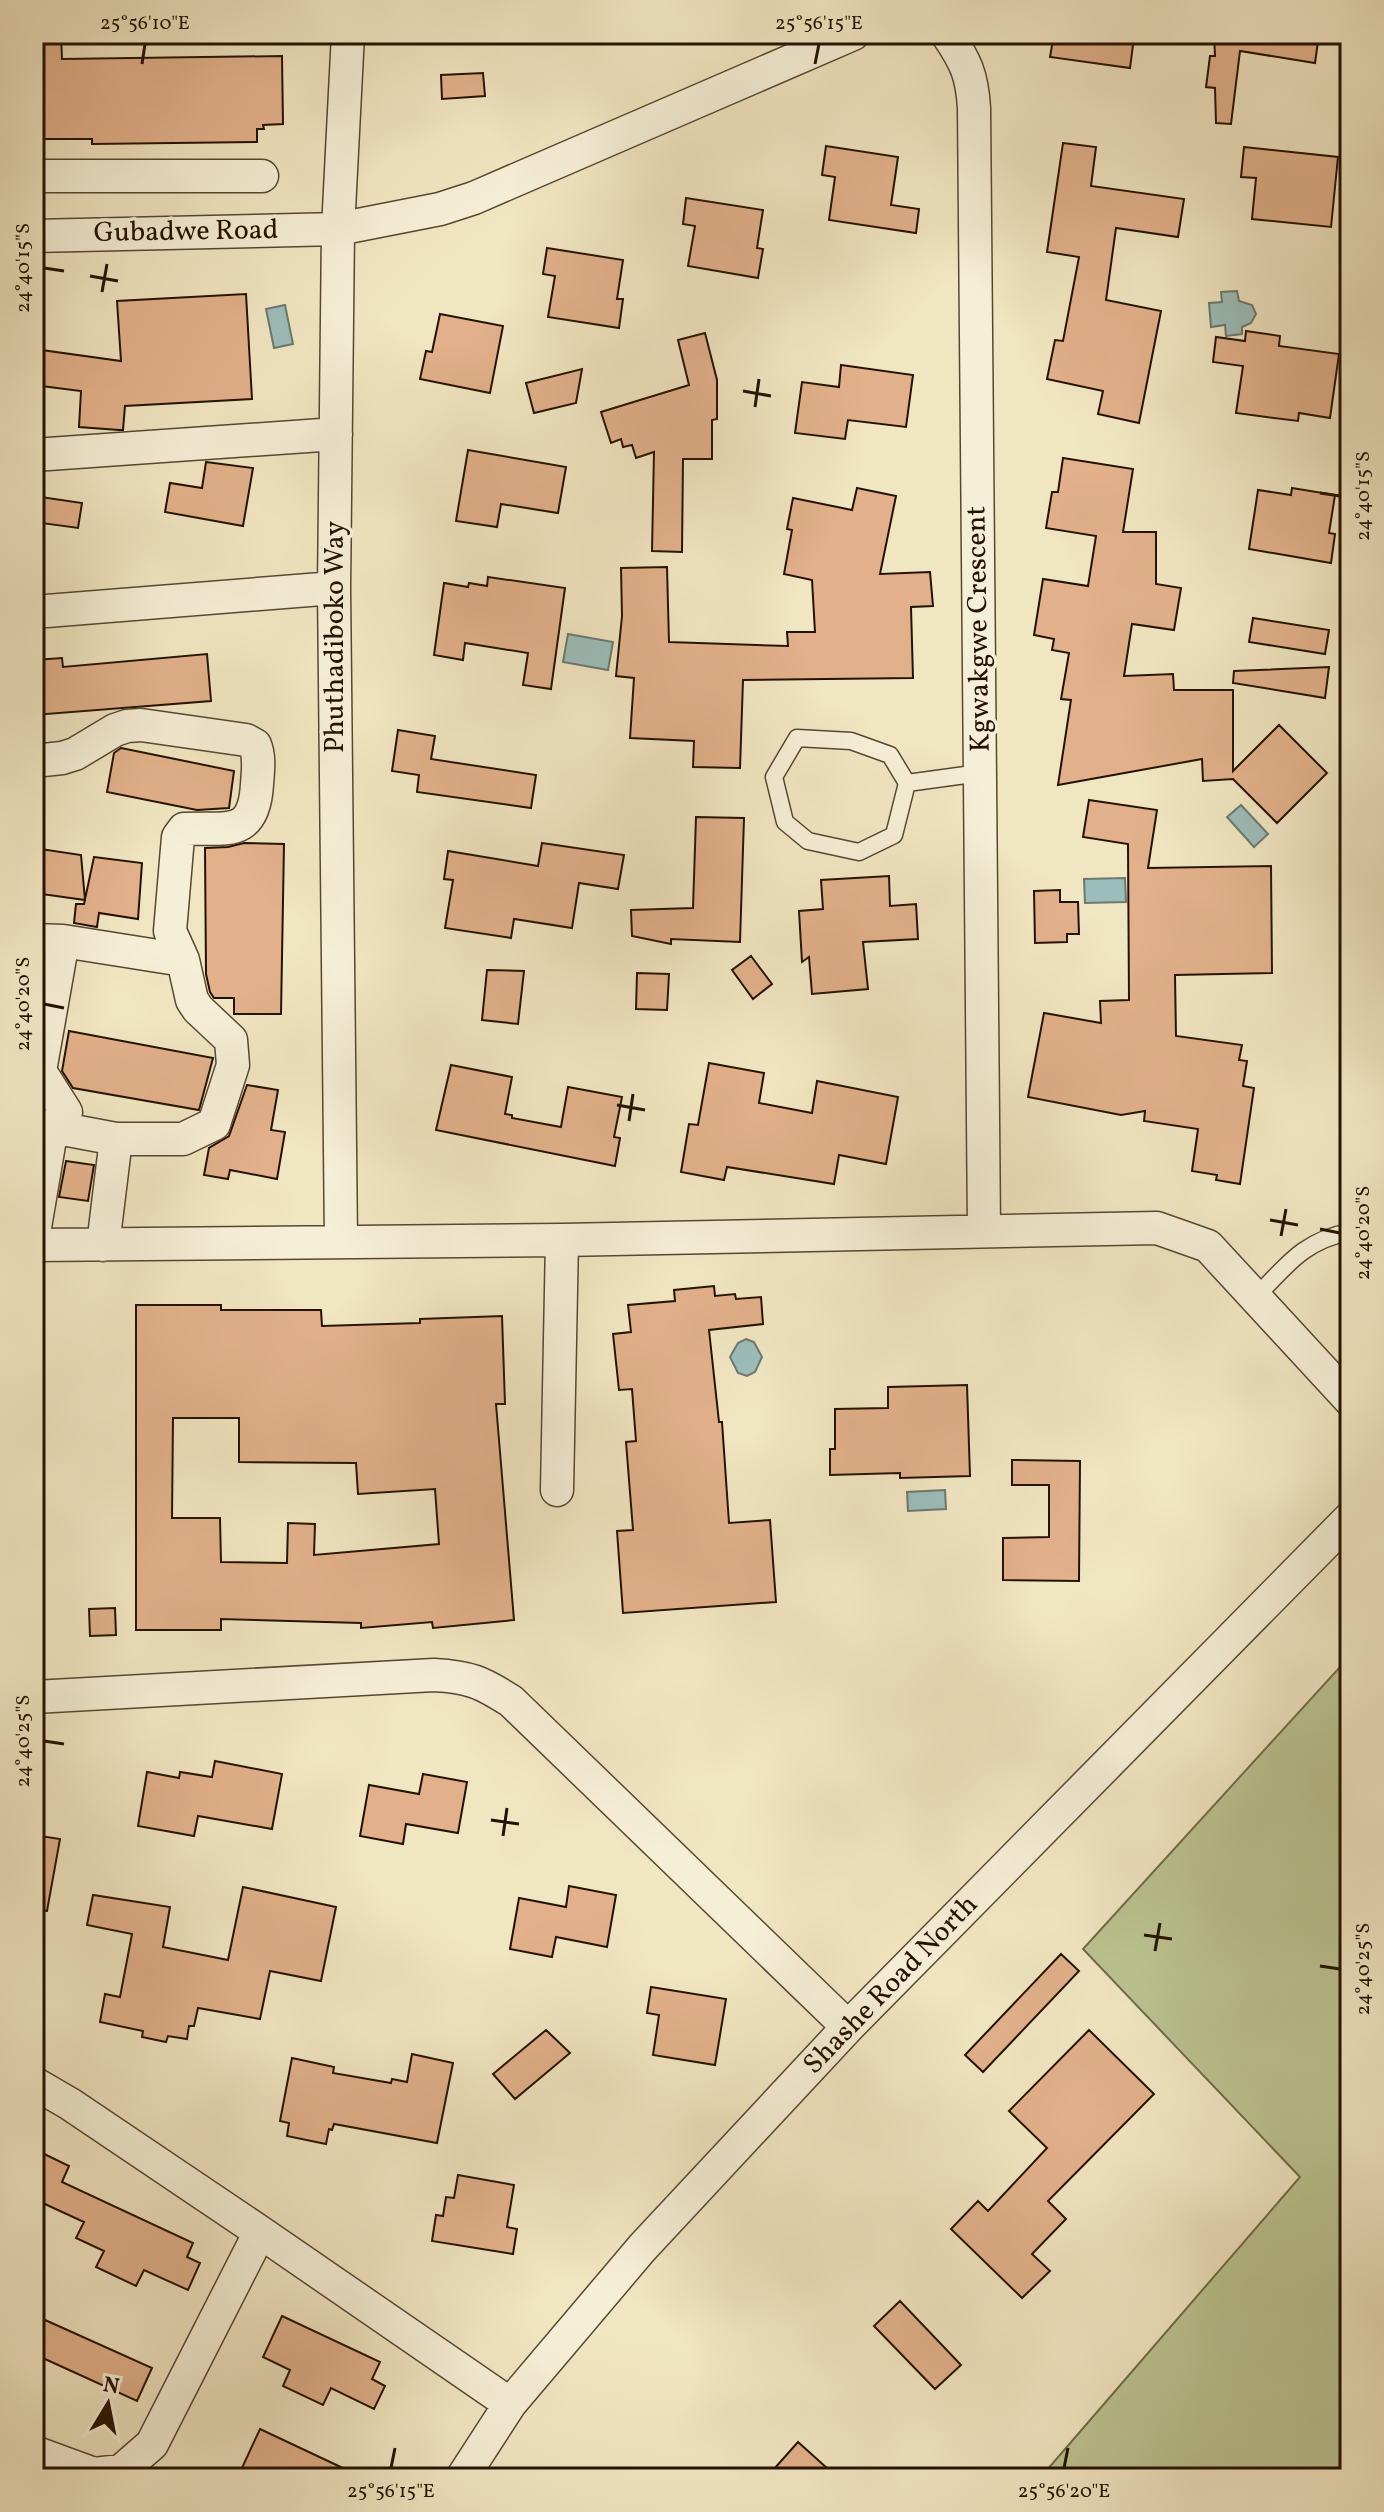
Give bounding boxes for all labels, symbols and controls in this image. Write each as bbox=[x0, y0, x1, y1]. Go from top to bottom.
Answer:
text: 25°56'10"E bbox=[100, 10, 190, 38]
text: 25°56'15"E bbox=[775, 10, 863, 38]
street label: Gubadwe Road bbox=[93, 211, 279, 253]
text: 24°40'15"S bbox=[10, 223, 38, 313]
text: 24°40'15"S bbox=[1350, 451, 1378, 541]
street label: Kgwakgwe Crescent bbox=[957, 505, 1001, 753]
street label: Phuthadiboko Way bbox=[316, 521, 355, 753]
text: 24°40'20"S bbox=[10, 957, 38, 1051]
text: 24°40'20"S bbox=[1350, 1186, 1378, 1280]
text: 24°40'25"S bbox=[10, 1695, 38, 1787]
street label: Shashe Road North bbox=[795, 1886, 987, 2084]
text: 24°40'25"S bbox=[1350, 1923, 1378, 2015]
north arrow bbox=[68, 2364, 148, 2444]
text: N bbox=[100, 2370, 122, 2403]
text: 25°56'15"E bbox=[347, 2478, 435, 2506]
text: 25°56'20"E bbox=[1018, 2478, 1110, 2506]

